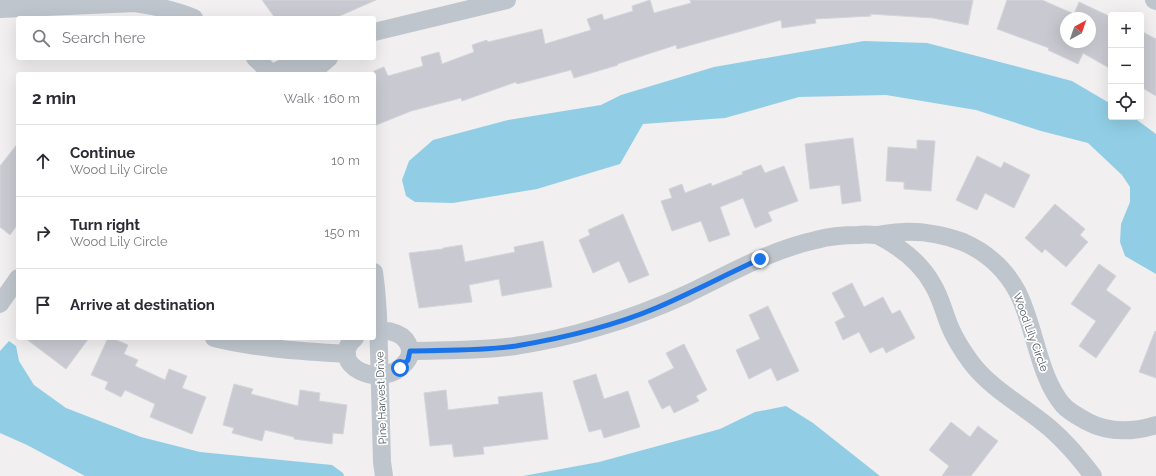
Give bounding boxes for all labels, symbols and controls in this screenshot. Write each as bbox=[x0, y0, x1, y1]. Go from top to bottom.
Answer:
north arrow bbox=[1060, 12, 1096, 48]
map controls bbox=[1108, 12, 1144, 120]
button: + bbox=[1108, 12, 1144, 48]
search box bbox=[16, 16, 376, 60]
icon: search bbox=[30, 27, 52, 49]
text: Search here bbox=[62, 29, 145, 47]
button: − bbox=[1108, 48, 1144, 84]
button: locate bbox=[1108, 84, 1144, 120]
text: 2 min bbox=[32, 88, 76, 108]
text: Walk · 160 m bbox=[284, 91, 360, 106]
text: Continue bbox=[70, 144, 135, 162]
icon: ahead bbox=[32, 150, 54, 172]
text: 10 m bbox=[331, 153, 360, 168]
text: Wood Lily Circle bbox=[70, 162, 168, 177]
text: Turn right bbox=[70, 216, 140, 234]
icon: right bbox=[32, 222, 54, 244]
text: 150 m bbox=[324, 225, 360, 240]
text: Wood Lily Circle bbox=[70, 234, 168, 249]
route end bbox=[751, 250, 769, 268]
street label: Wood Lily Circle bbox=[1010, 291, 1051, 374]
icon: arrive bbox=[32, 294, 54, 316]
text: Arrive at destination bbox=[70, 296, 215, 314]
street label: Pine Harvest Drive bbox=[373, 351, 390, 445]
route start bbox=[391, 359, 409, 377]

